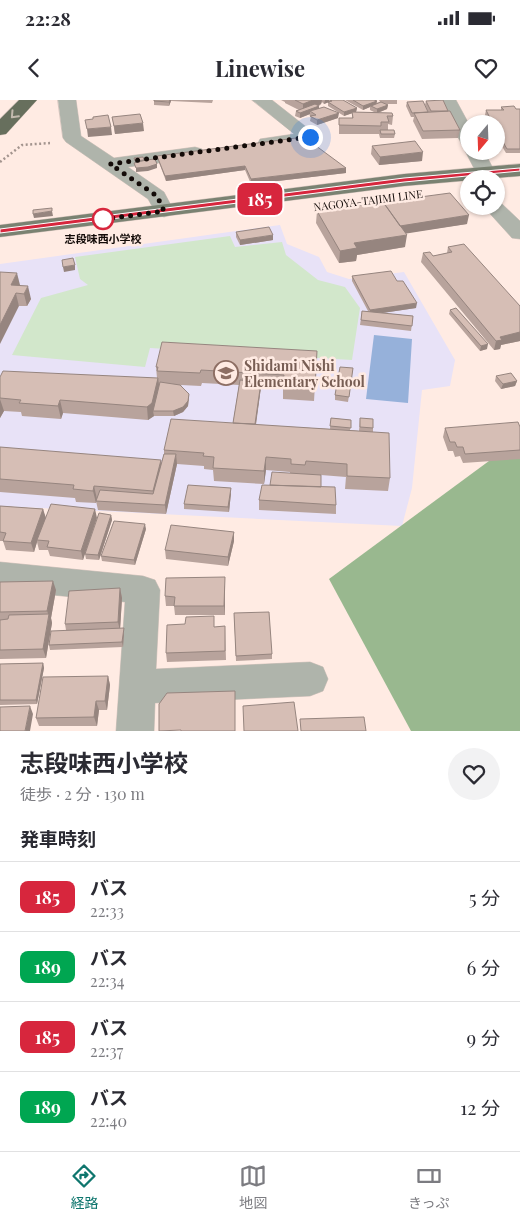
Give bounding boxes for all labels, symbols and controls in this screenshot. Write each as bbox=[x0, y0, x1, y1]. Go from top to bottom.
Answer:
text: 22:28 bbox=[25, 5, 71, 31]
text: Linewise bbox=[215, 53, 305, 83]
icon: back bbox=[20, 54, 48, 82]
icon: heart bbox=[472, 54, 500, 82]
one-way arrow bbox=[11, 109, 20, 118]
north arrow bbox=[460, 115, 505, 160]
map controls bbox=[460, 115, 505, 215]
your location bbox=[298, 125, 323, 150]
button: locate bbox=[460, 170, 505, 215]
line badge: 185 bbox=[231, 183, 289, 215]
street label: NAGOYA-TAJIMI LINE bbox=[313, 186, 424, 214]
text: 185 bbox=[247, 187, 273, 211]
marker: 志段味西小学校 bbox=[92, 208, 114, 230]
place label: 志段味西小学校 bbox=[65, 231, 142, 246]
place label: Shidami Nishi Elementary School bbox=[244, 356, 365, 391]
school or university icon: Shidami Nishi Elementary School bbox=[213, 360, 239, 386]
text: 志段味西小学校 bbox=[20, 746, 188, 778]
button: heart bbox=[448, 748, 500, 800]
text: 徒歩 · 2 分 · 130 m bbox=[20, 783, 145, 804]
text: 発車時刻 bbox=[20, 825, 96, 851]
text: バス bbox=[90, 874, 128, 900]
text: 5 分 bbox=[469, 884, 500, 910]
text: 185 bbox=[35, 885, 60, 909]
text: 22:33 bbox=[90, 900, 124, 921]
text: バス bbox=[90, 944, 128, 970]
text: 6 分 bbox=[466, 954, 500, 980]
text: 189 bbox=[34, 955, 61, 979]
text: 22:34 bbox=[90, 970, 125, 991]
text: バス bbox=[90, 1014, 128, 1040]
text: 9 分 bbox=[467, 1024, 500, 1050]
text: 185 bbox=[35, 1025, 60, 1049]
text: 22:37 bbox=[90, 1040, 123, 1061]
text: バス bbox=[90, 1084, 128, 1110]
text: 12 分 bbox=[460, 1094, 500, 1120]
text: 189 bbox=[34, 1095, 61, 1119]
text: 22:40 bbox=[90, 1110, 127, 1131]
tab: 経路 bbox=[70, 1162, 98, 1212]
tab: 地図 bbox=[239, 1162, 267, 1212]
tab: きっぷ bbox=[408, 1162, 450, 1212]

